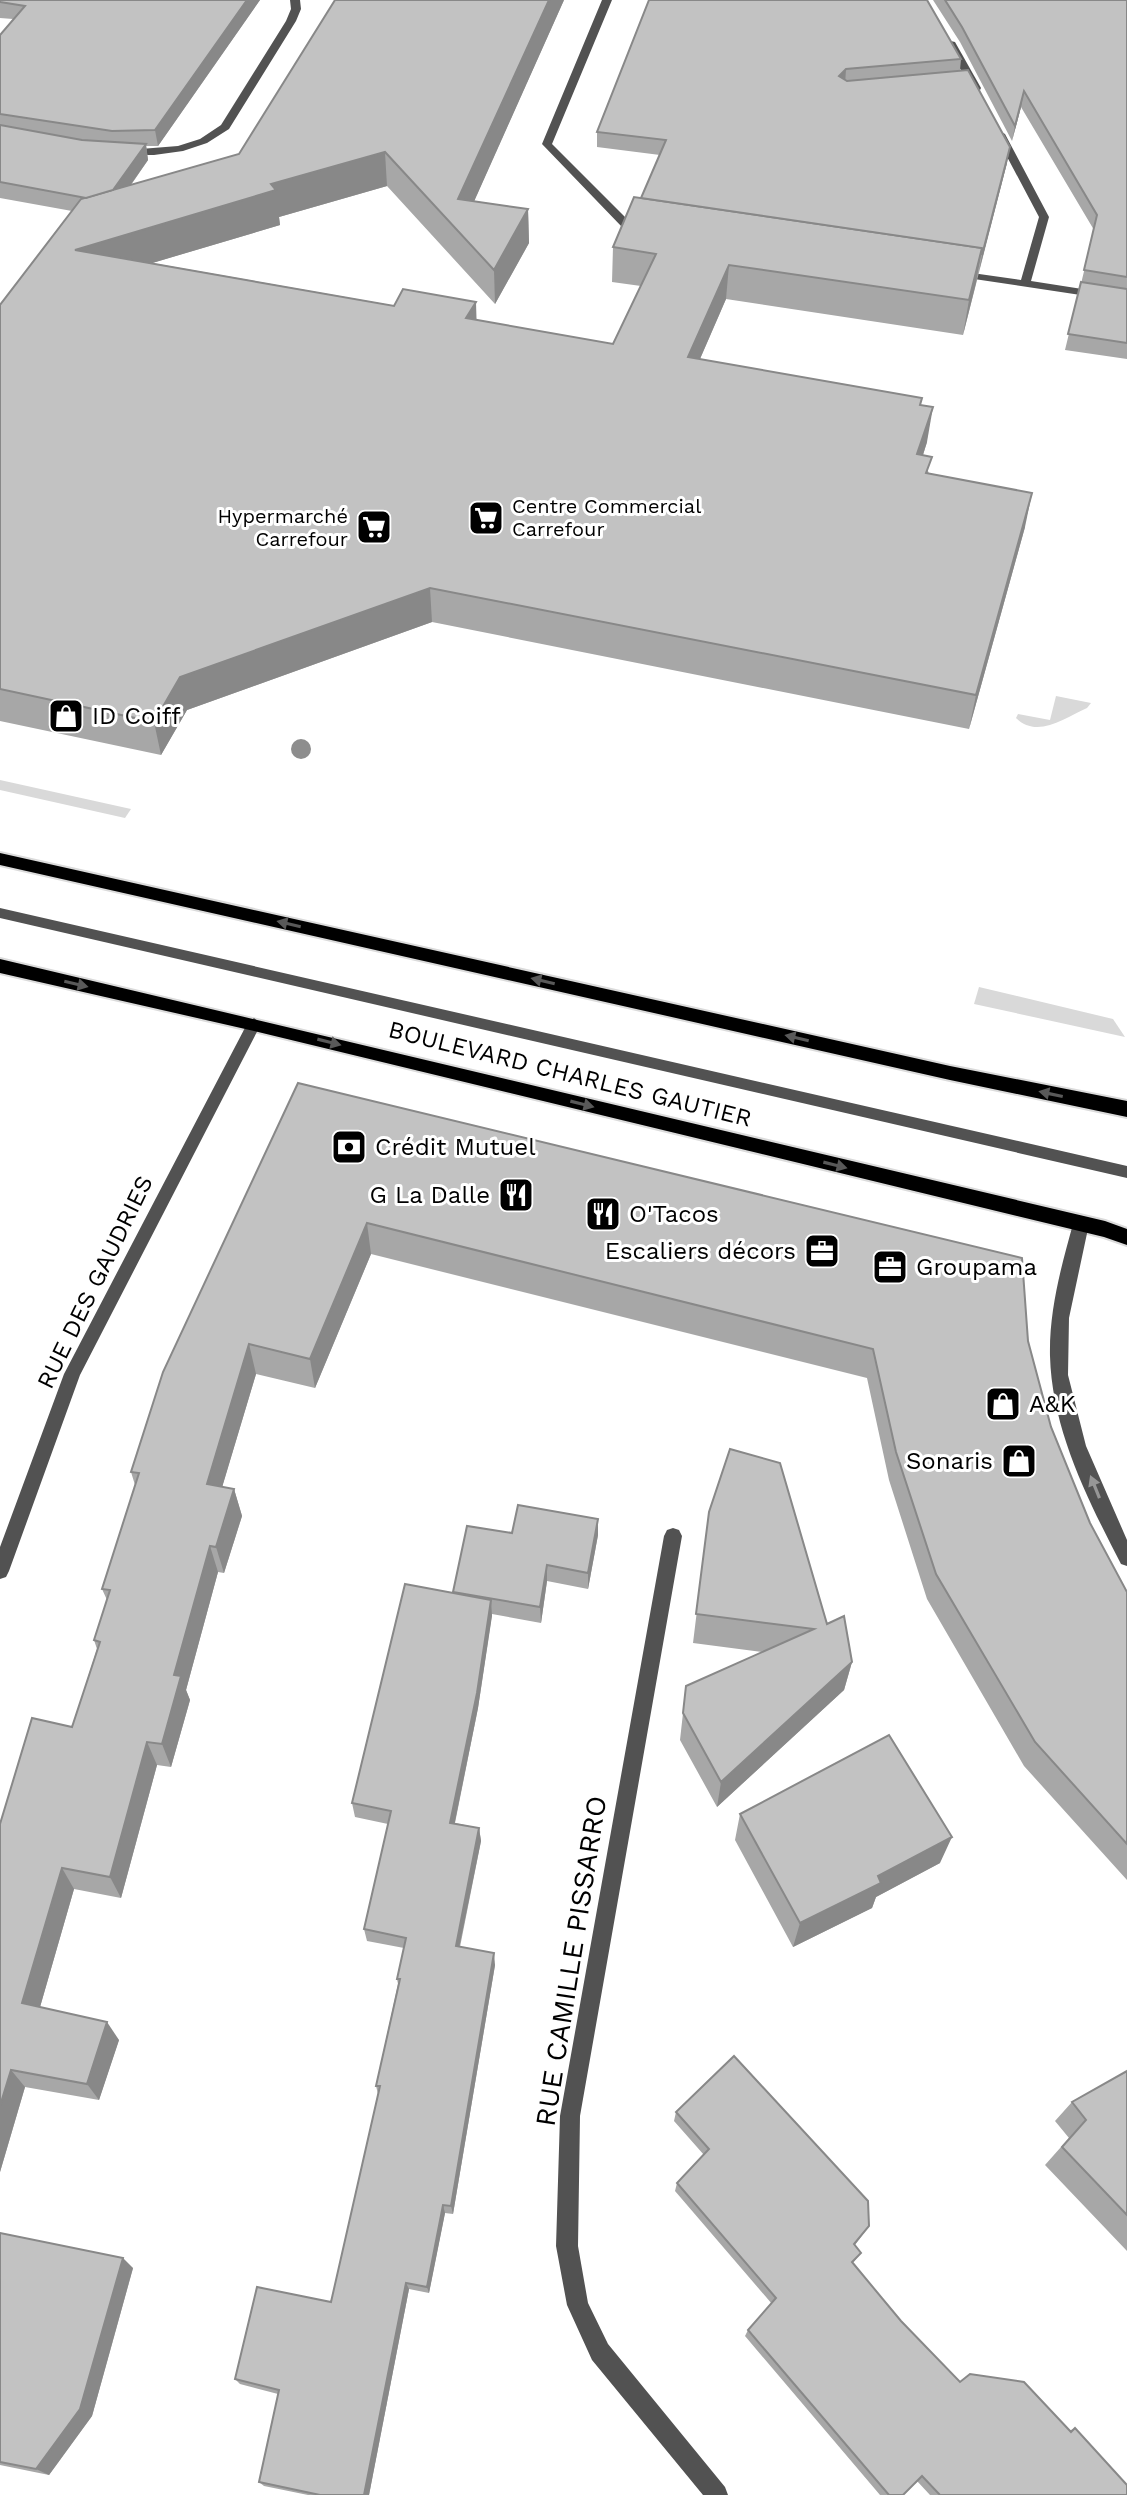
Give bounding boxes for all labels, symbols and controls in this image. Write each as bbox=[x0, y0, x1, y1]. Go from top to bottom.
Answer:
place label: Centre Commercial Carrefour bbox=[512, 494, 701, 541]
supermarket icon: Centre Commercial Carrefour bbox=[467, 499, 505, 537]
place label: Hypermarché Carrefour bbox=[217, 504, 348, 551]
supermarket icon: Hypermarché Carrefour bbox=[355, 508, 393, 546]
shop icon: ID Coiff bbox=[47, 697, 85, 735]
place label: ID Coiff bbox=[92, 702, 181, 730]
one-way arrow bbox=[277, 917, 302, 930]
one-way arrow bbox=[530, 974, 555, 987]
one-way arrow bbox=[63, 978, 88, 991]
street label: BOULEVARD CHARLES GAUTIER bbox=[385, 1015, 755, 1133]
one-way arrow bbox=[784, 1031, 809, 1044]
one-way arrow bbox=[317, 1036, 342, 1049]
one-way arrow bbox=[1038, 1087, 1063, 1099]
one-way arrow bbox=[570, 1098, 595, 1110]
bank icon: Crédit Mutuel bbox=[330, 1128, 368, 1166]
place label: Crédit Mutuel bbox=[375, 1133, 536, 1161]
one-way arrow bbox=[822, 1159, 847, 1172]
street label: RUE DES GAUDRIES bbox=[31, 1171, 159, 1393]
restaurant icon: G La Dalle bbox=[497, 1176, 535, 1214]
place label: G La Dalle bbox=[369, 1181, 490, 1209]
restaurant icon: O'Tacos bbox=[584, 1195, 622, 1233]
place label: O'Tacos bbox=[629, 1200, 719, 1228]
office icon: Escaliers décors bbox=[803, 1232, 841, 1270]
place label: Escaliers décors bbox=[605, 1237, 796, 1265]
office icon: Groupama bbox=[871, 1248, 909, 1286]
place label: Groupama bbox=[916, 1253, 1037, 1281]
shop icon: A&K bbox=[984, 1385, 1022, 1423]
place label: A&K bbox=[1029, 1390, 1076, 1418]
shop icon: Sonaris bbox=[1000, 1442, 1038, 1480]
place label: Sonaris bbox=[906, 1447, 993, 1475]
one-way arrow bbox=[1088, 1475, 1101, 1499]
street label: RUE CAMILLE PISSARRO bbox=[529, 1793, 613, 2129]

